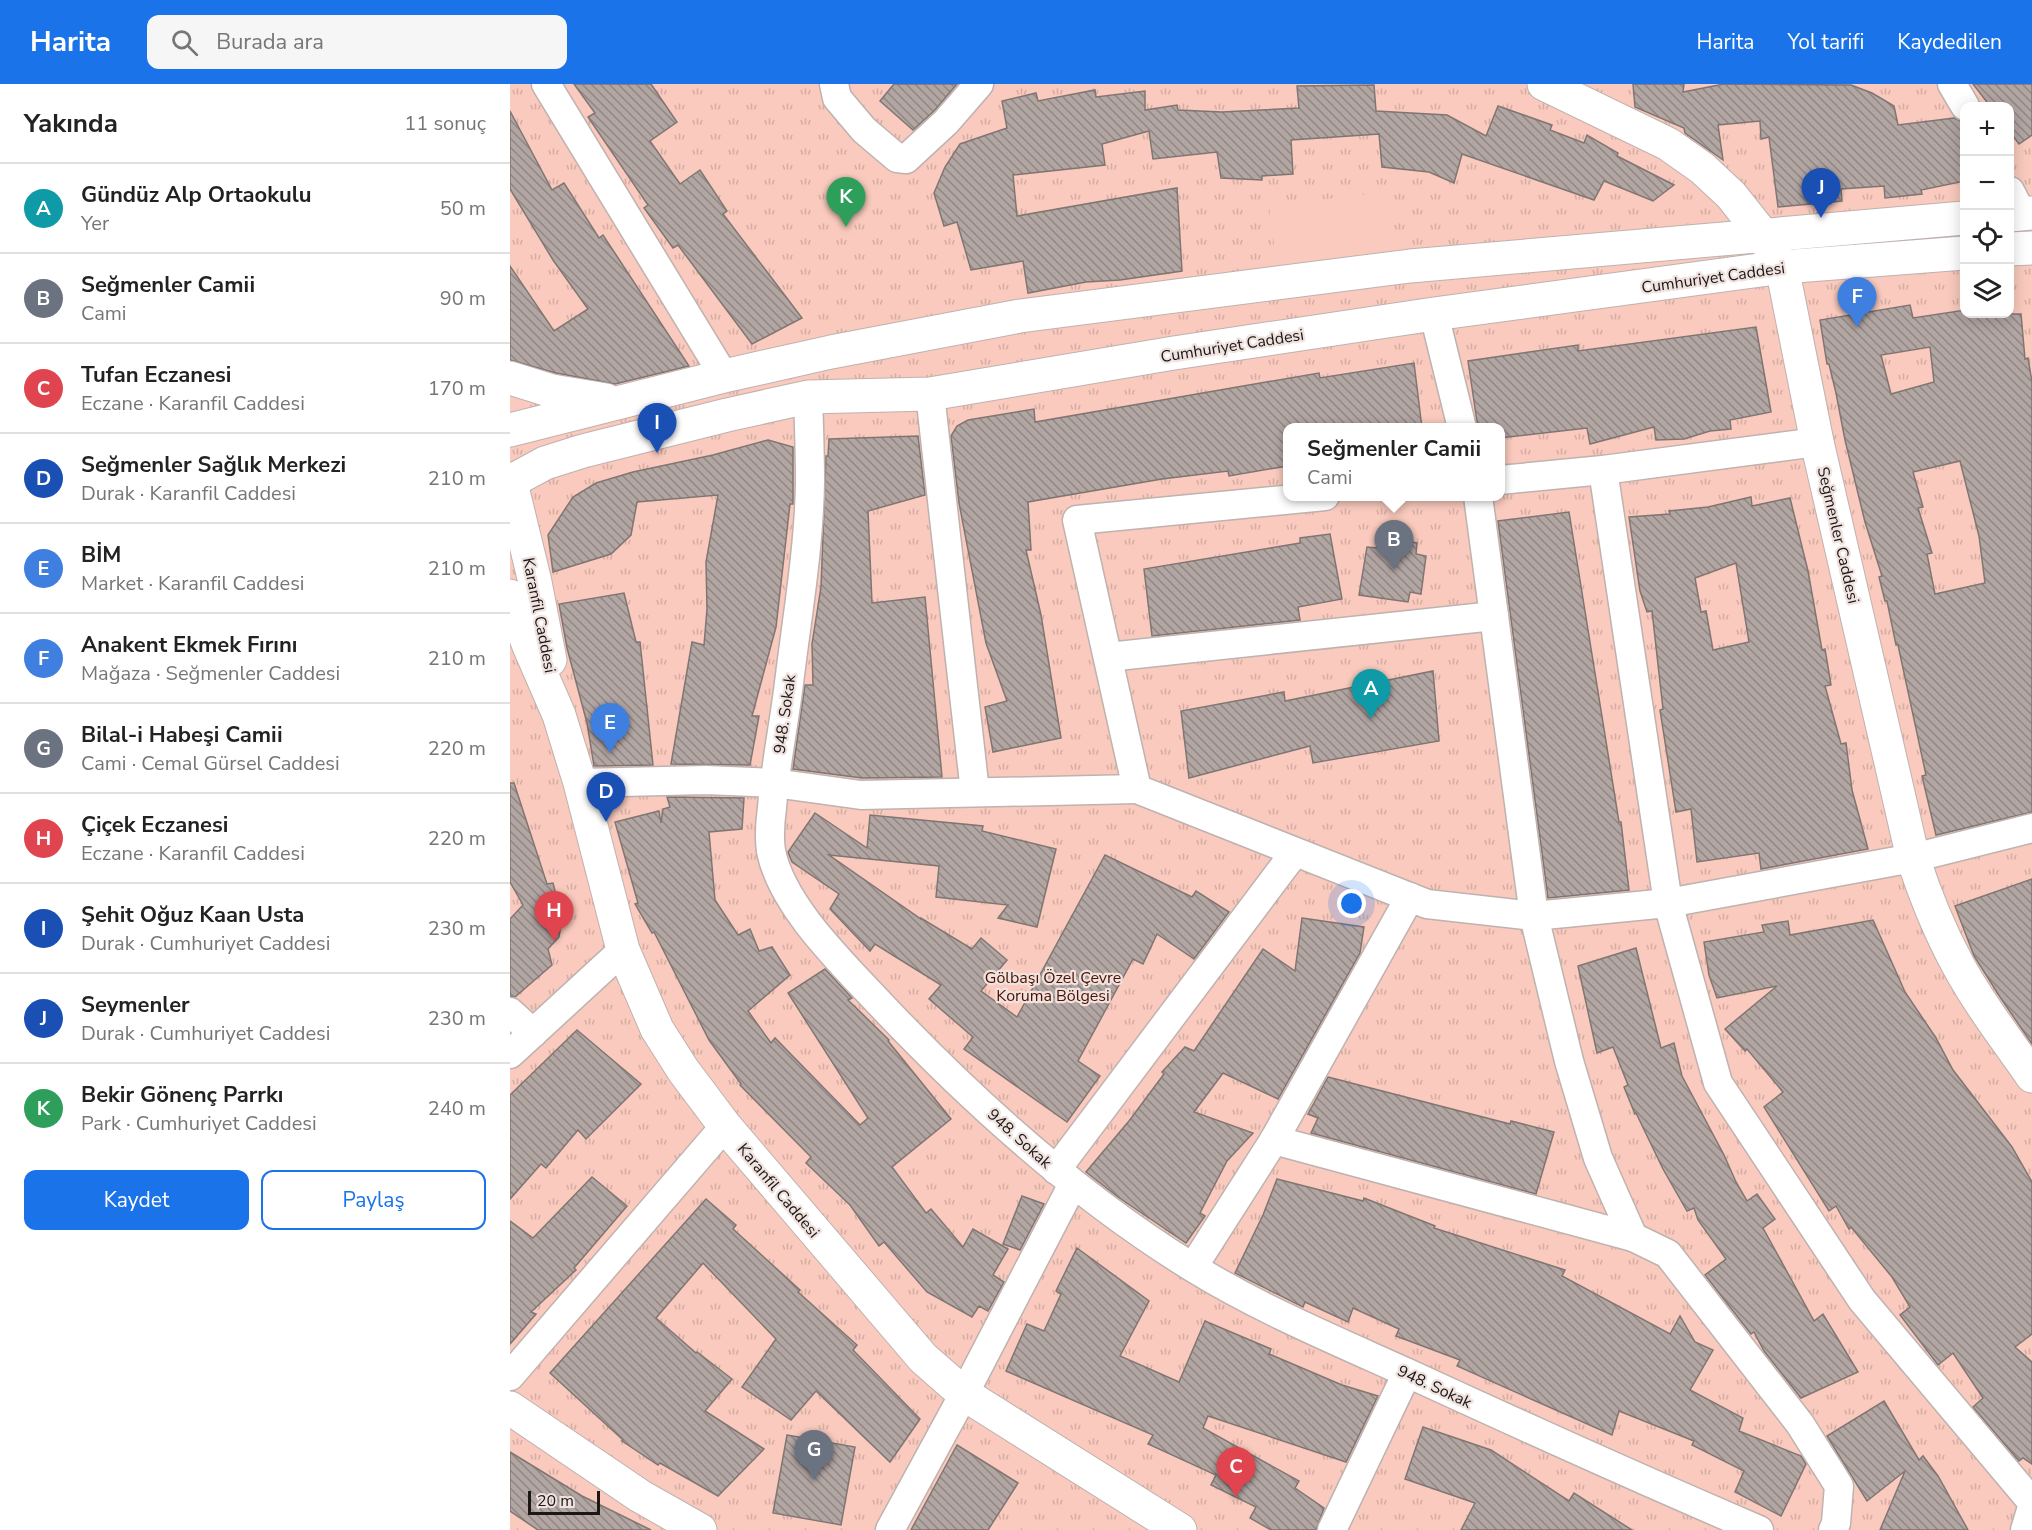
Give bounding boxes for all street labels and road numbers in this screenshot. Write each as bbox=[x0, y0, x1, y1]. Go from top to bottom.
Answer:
street label: Cumhuriyet Caddesi bbox=[1640, 257, 1786, 299]
street label: Cumhuriyet Caddesi bbox=[1159, 324, 1305, 368]
street label: Seğmenler Caddesi bbox=[1812, 465, 1864, 606]
street label: Karanfil Caddesi bbox=[517, 556, 561, 675]
street label: 948. Sokak bbox=[769, 672, 802, 755]
street label: 948. Sokak bbox=[982, 1104, 1057, 1174]
street label: Karanfil Caddesi bbox=[732, 1139, 824, 1243]
street label: 948. Sokak bbox=[1394, 1360, 1476, 1414]

